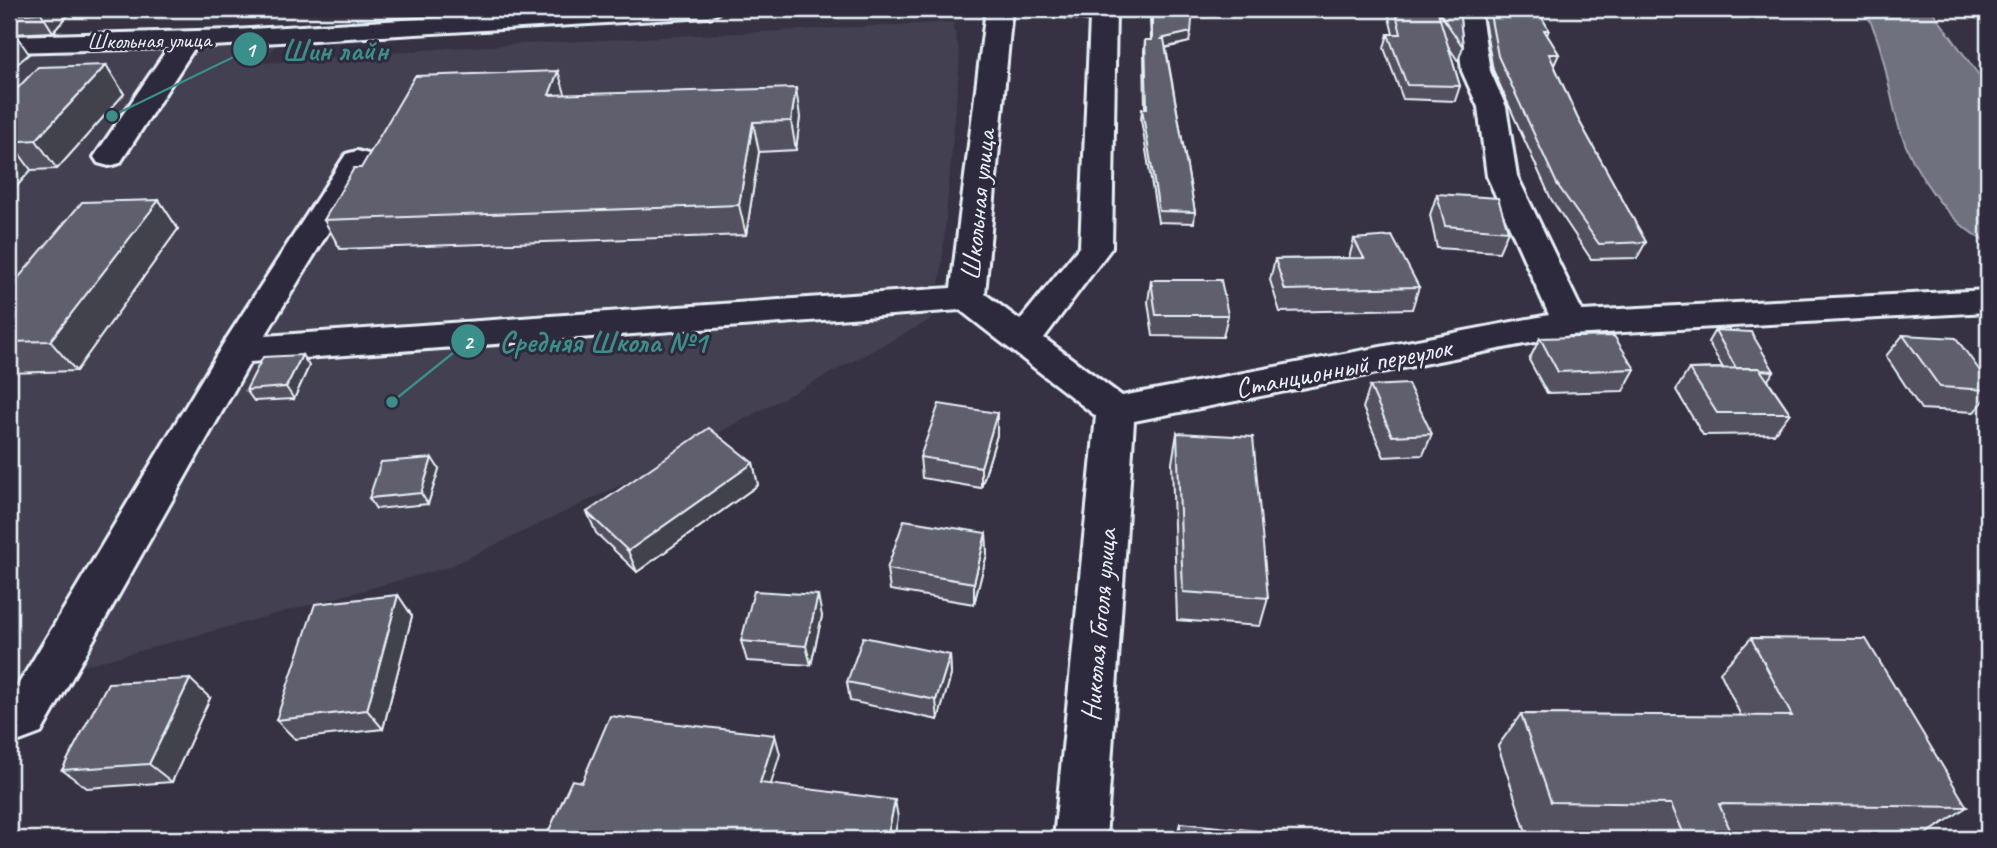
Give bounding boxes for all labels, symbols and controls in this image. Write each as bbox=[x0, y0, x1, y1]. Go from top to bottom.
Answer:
callout: Шин лайн bbox=[232, 24, 403, 75]
street label: Школьная улица bbox=[87, 25, 214, 56]
text: Шин лайн bbox=[282, 31, 390, 69]
text: 1 bbox=[245, 37, 257, 63]
street label: Школьная улица bbox=[952, 126, 1003, 282]
callout: Средняя Школа №1 bbox=[450, 316, 720, 367]
text: Средняя Школа №1 bbox=[499, 323, 710, 361]
text: 2 bbox=[463, 329, 475, 355]
street label: Станционный переулок bbox=[1232, 329, 1457, 406]
street label: Николая Гоголя улица bbox=[1073, 526, 1124, 723]

